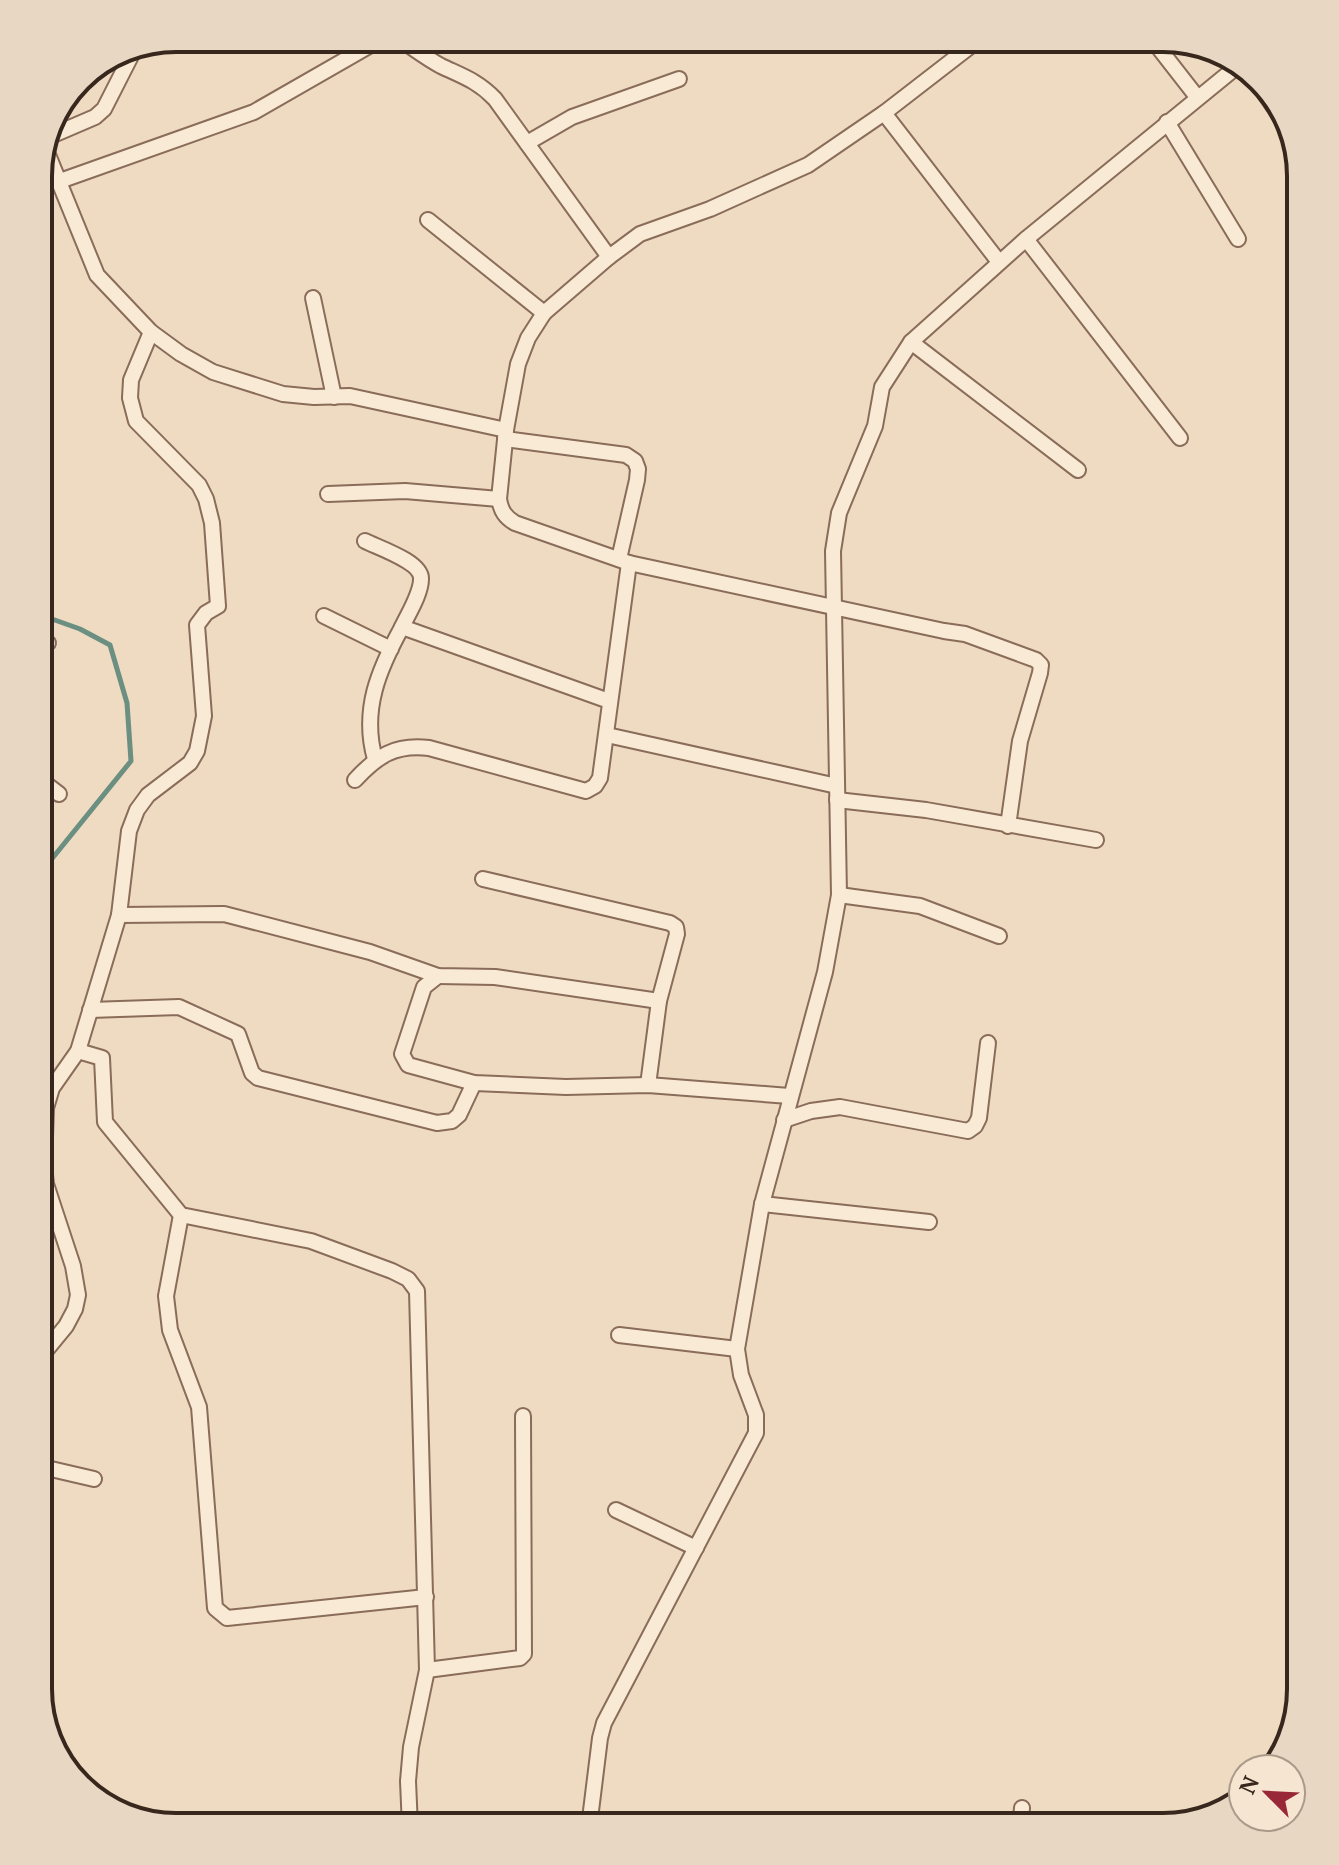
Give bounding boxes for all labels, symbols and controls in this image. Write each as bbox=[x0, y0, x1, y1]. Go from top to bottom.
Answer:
north arrow bbox=[1227, 1753, 1307, 1833]
text: N bbox=[1232, 1771, 1265, 1798]

